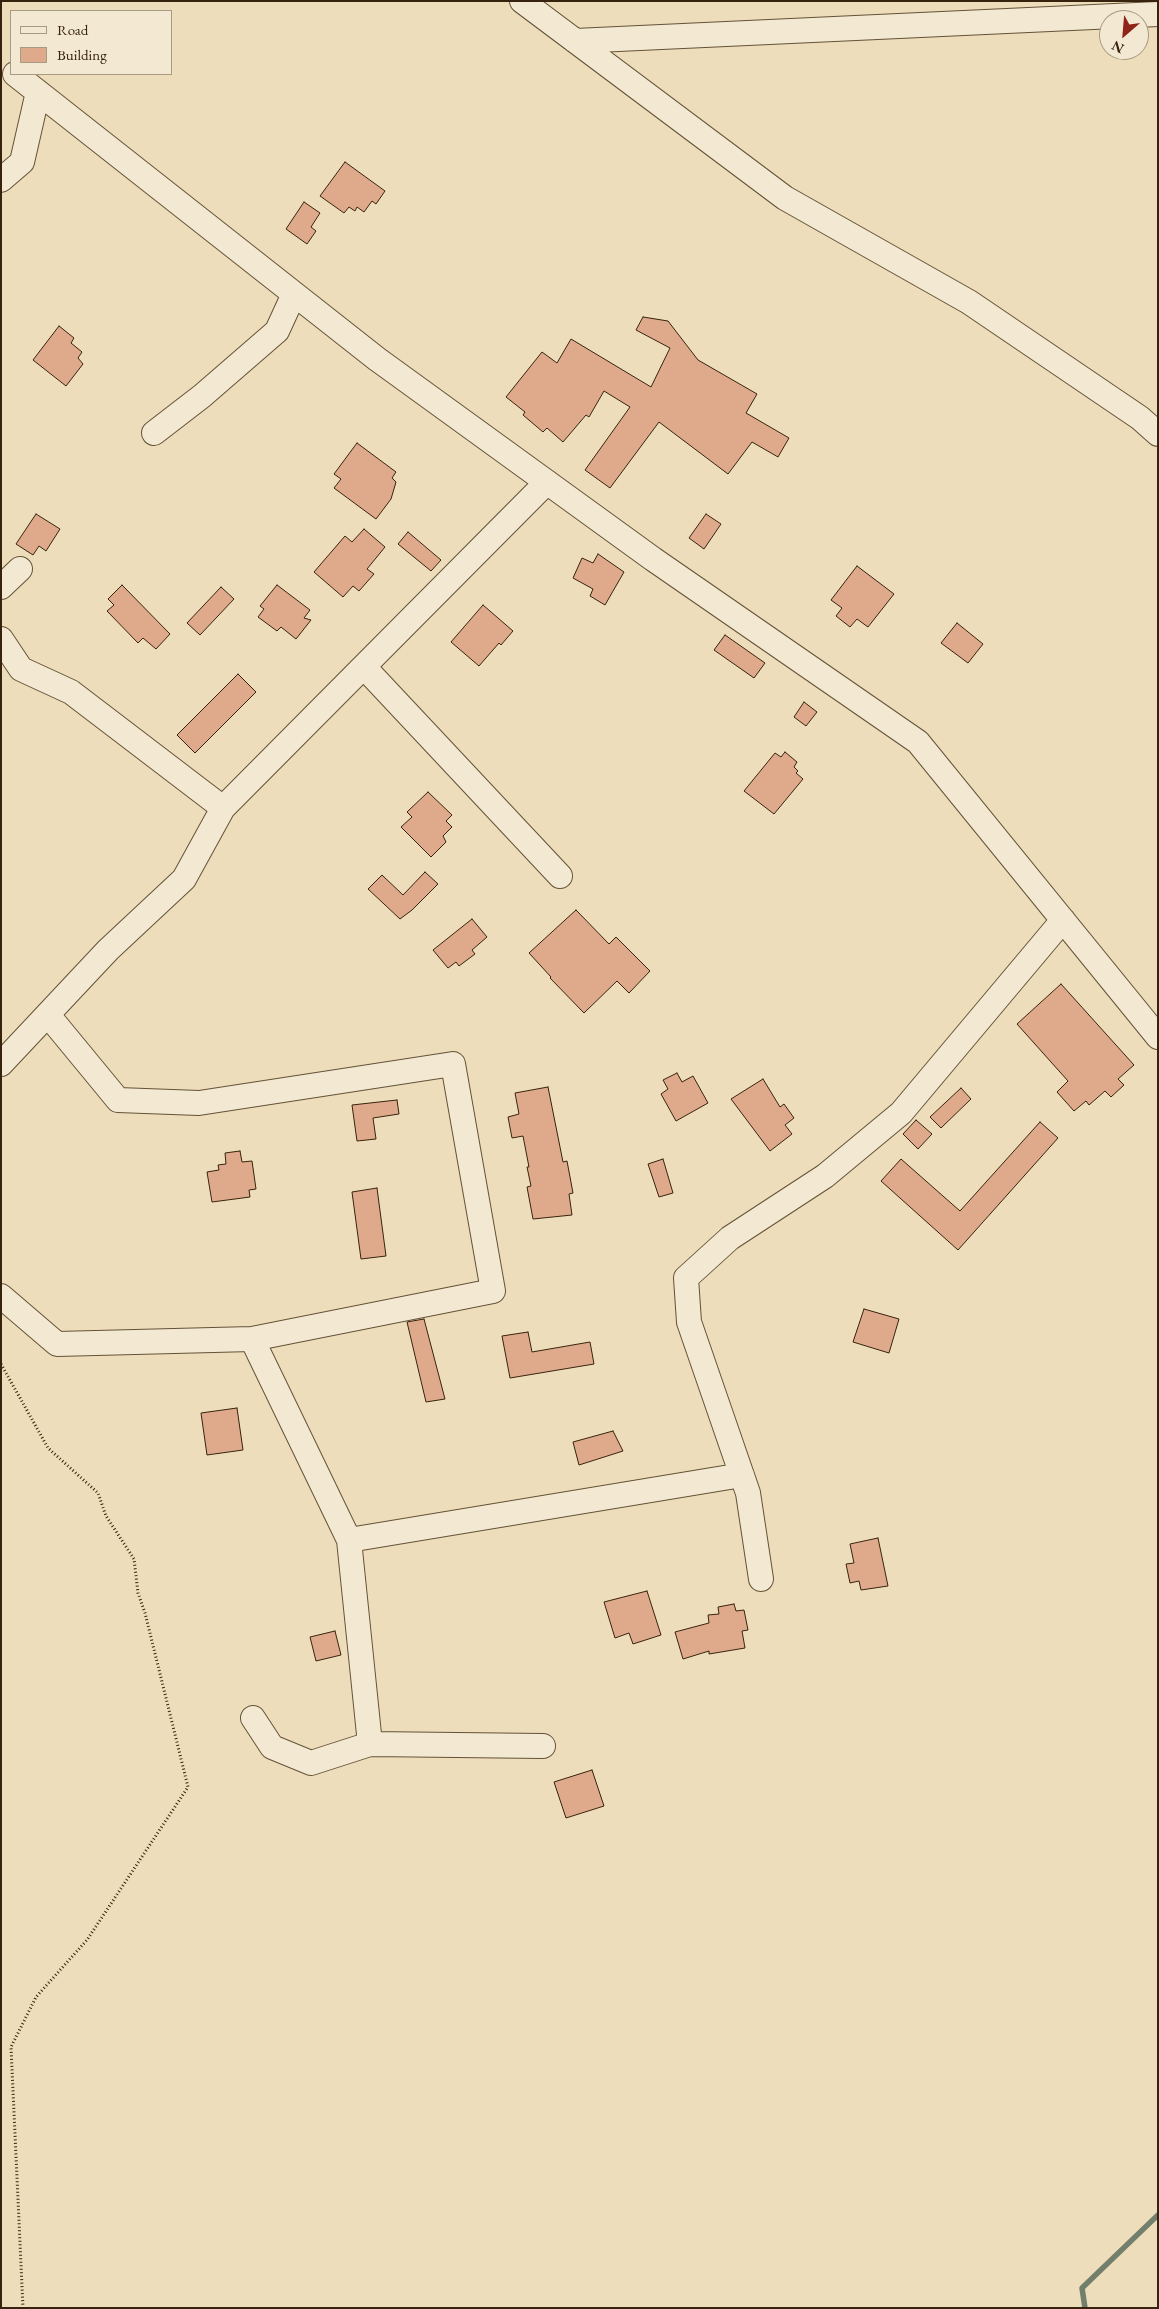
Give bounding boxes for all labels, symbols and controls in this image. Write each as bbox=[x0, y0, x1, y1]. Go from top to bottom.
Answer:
legend bbox=[10, 10, 172, 75]
north arrow bbox=[1099, 10, 1149, 60]
text: Road bbox=[57, 20, 88, 39]
text: N bbox=[1109, 37, 1127, 58]
text: Building bbox=[57, 45, 107, 64]

